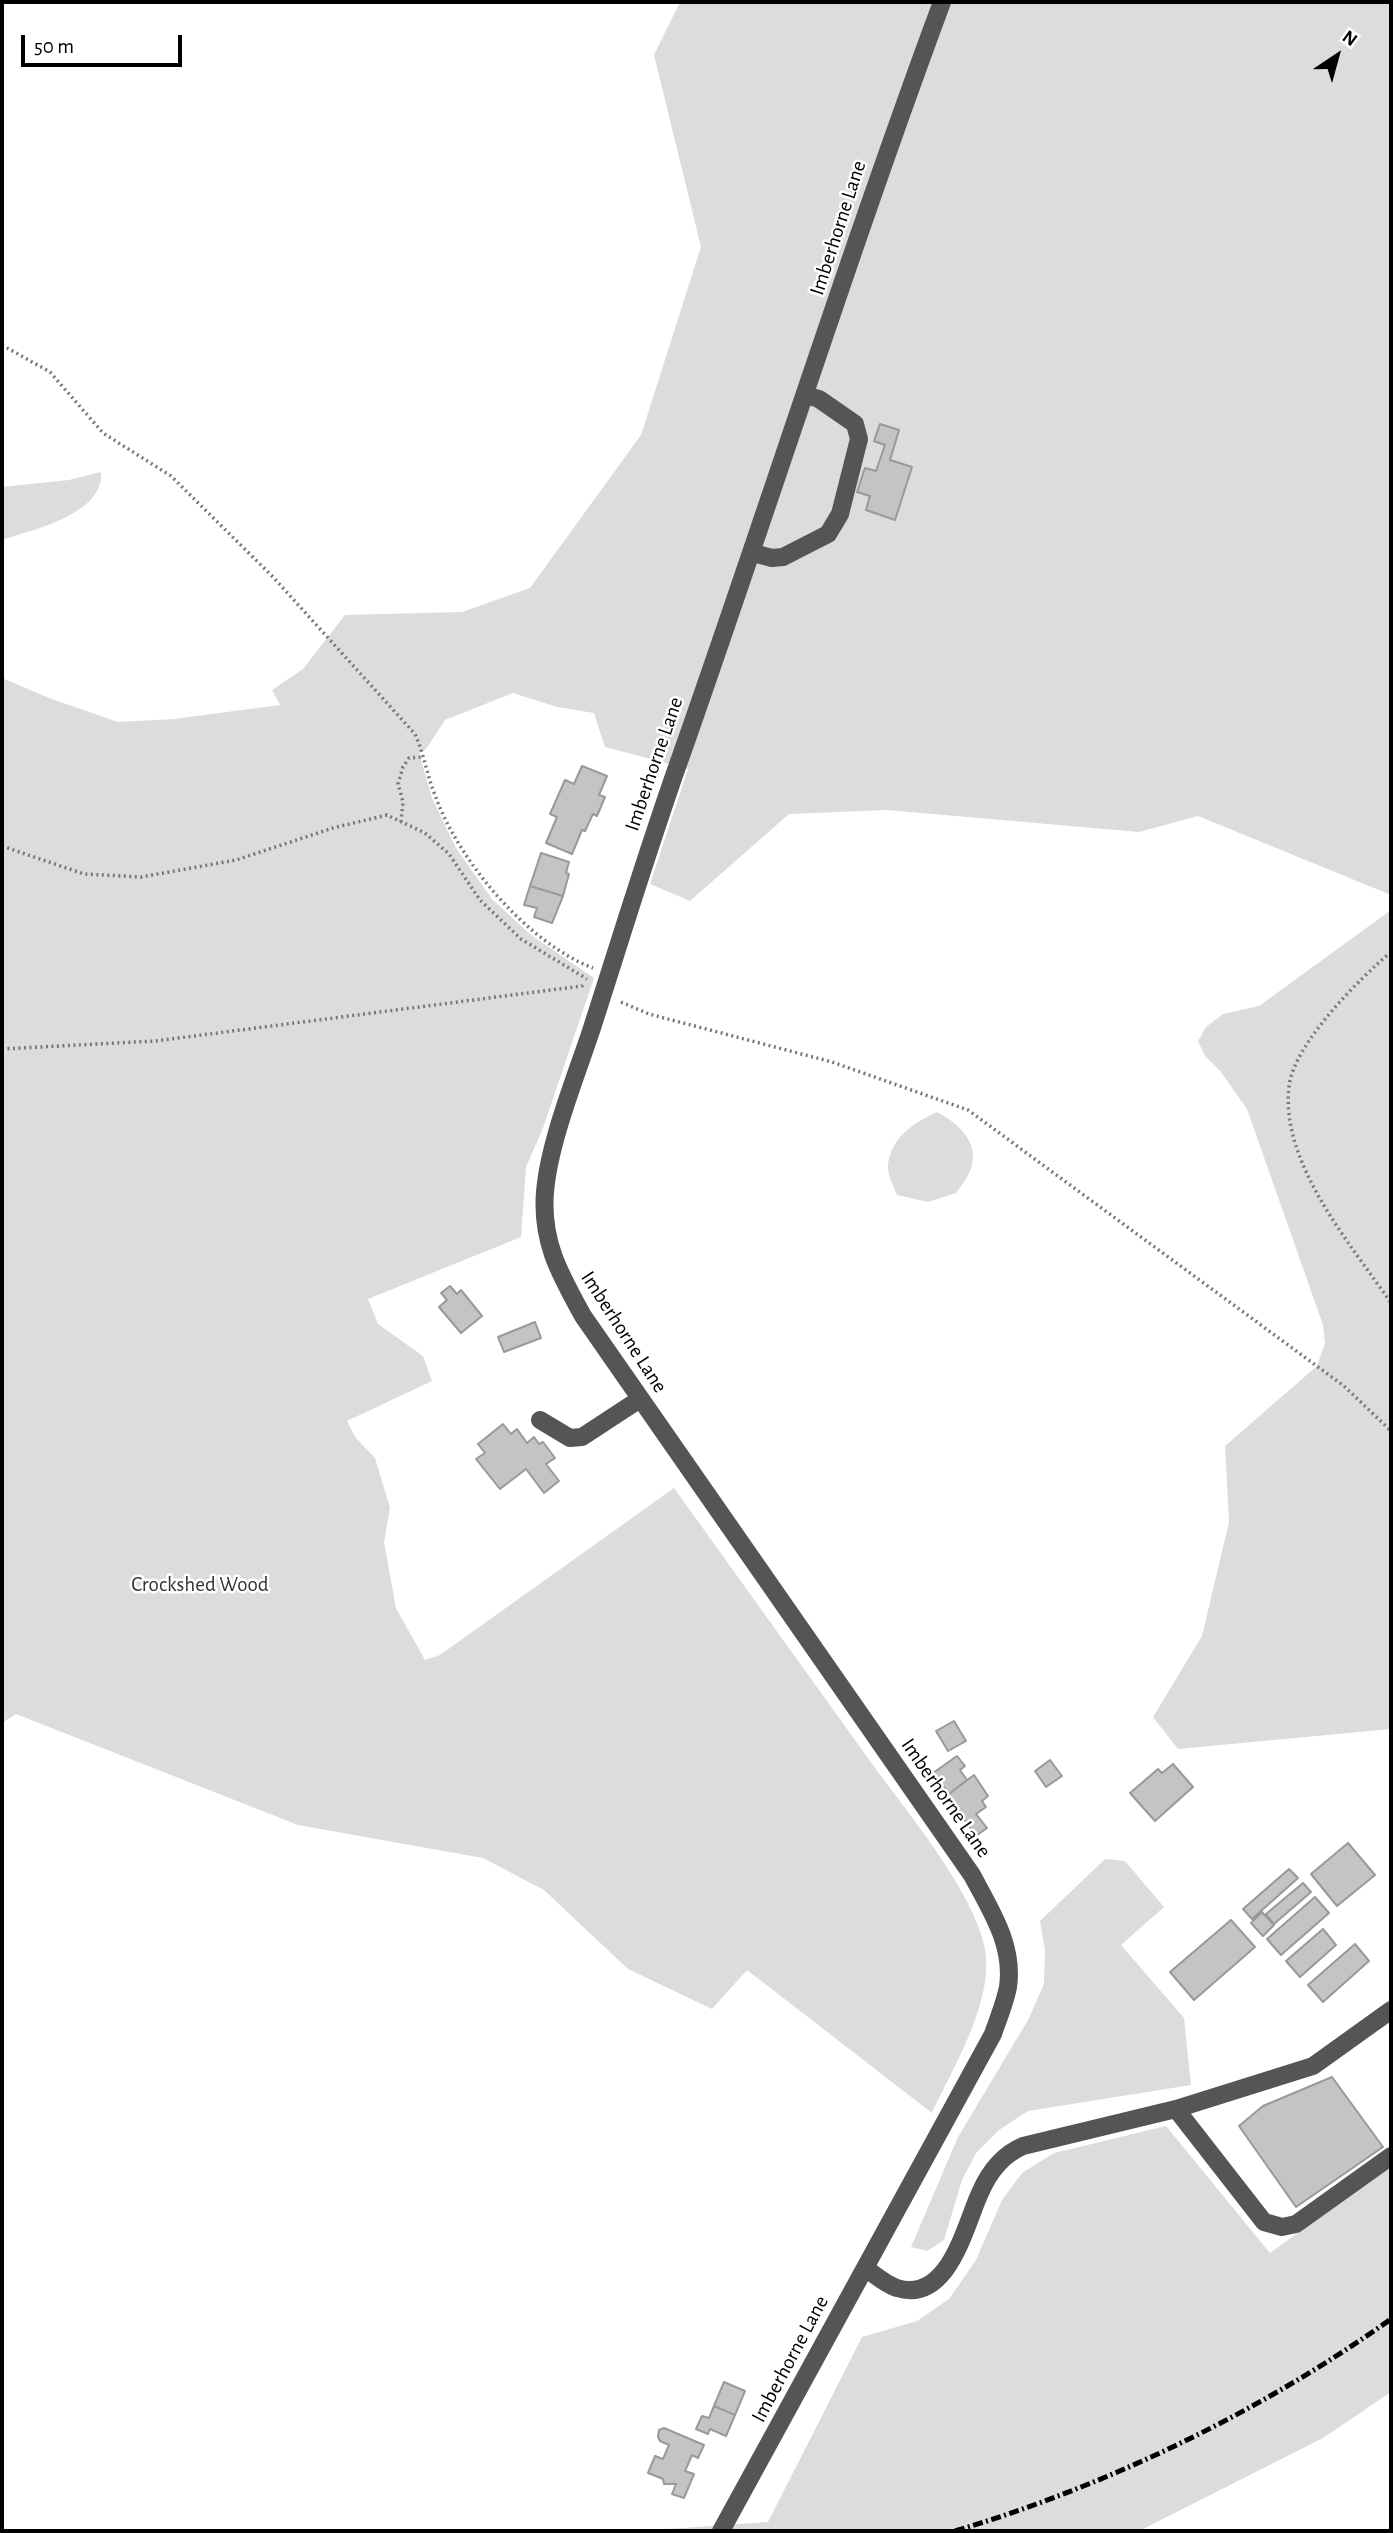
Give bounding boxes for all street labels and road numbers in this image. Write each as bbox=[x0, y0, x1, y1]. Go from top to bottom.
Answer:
street label: Imberhorne Lane bbox=[804, 158, 872, 298]
street label: Imberhorne Lane bbox=[619, 694, 689, 834]
street label: Imberhorne Lane bbox=[575, 1266, 673, 1398]
street label: Imberhorne Lane bbox=[896, 1733, 996, 1863]
street label: Imberhorne Lane bbox=[746, 2291, 834, 2427]

